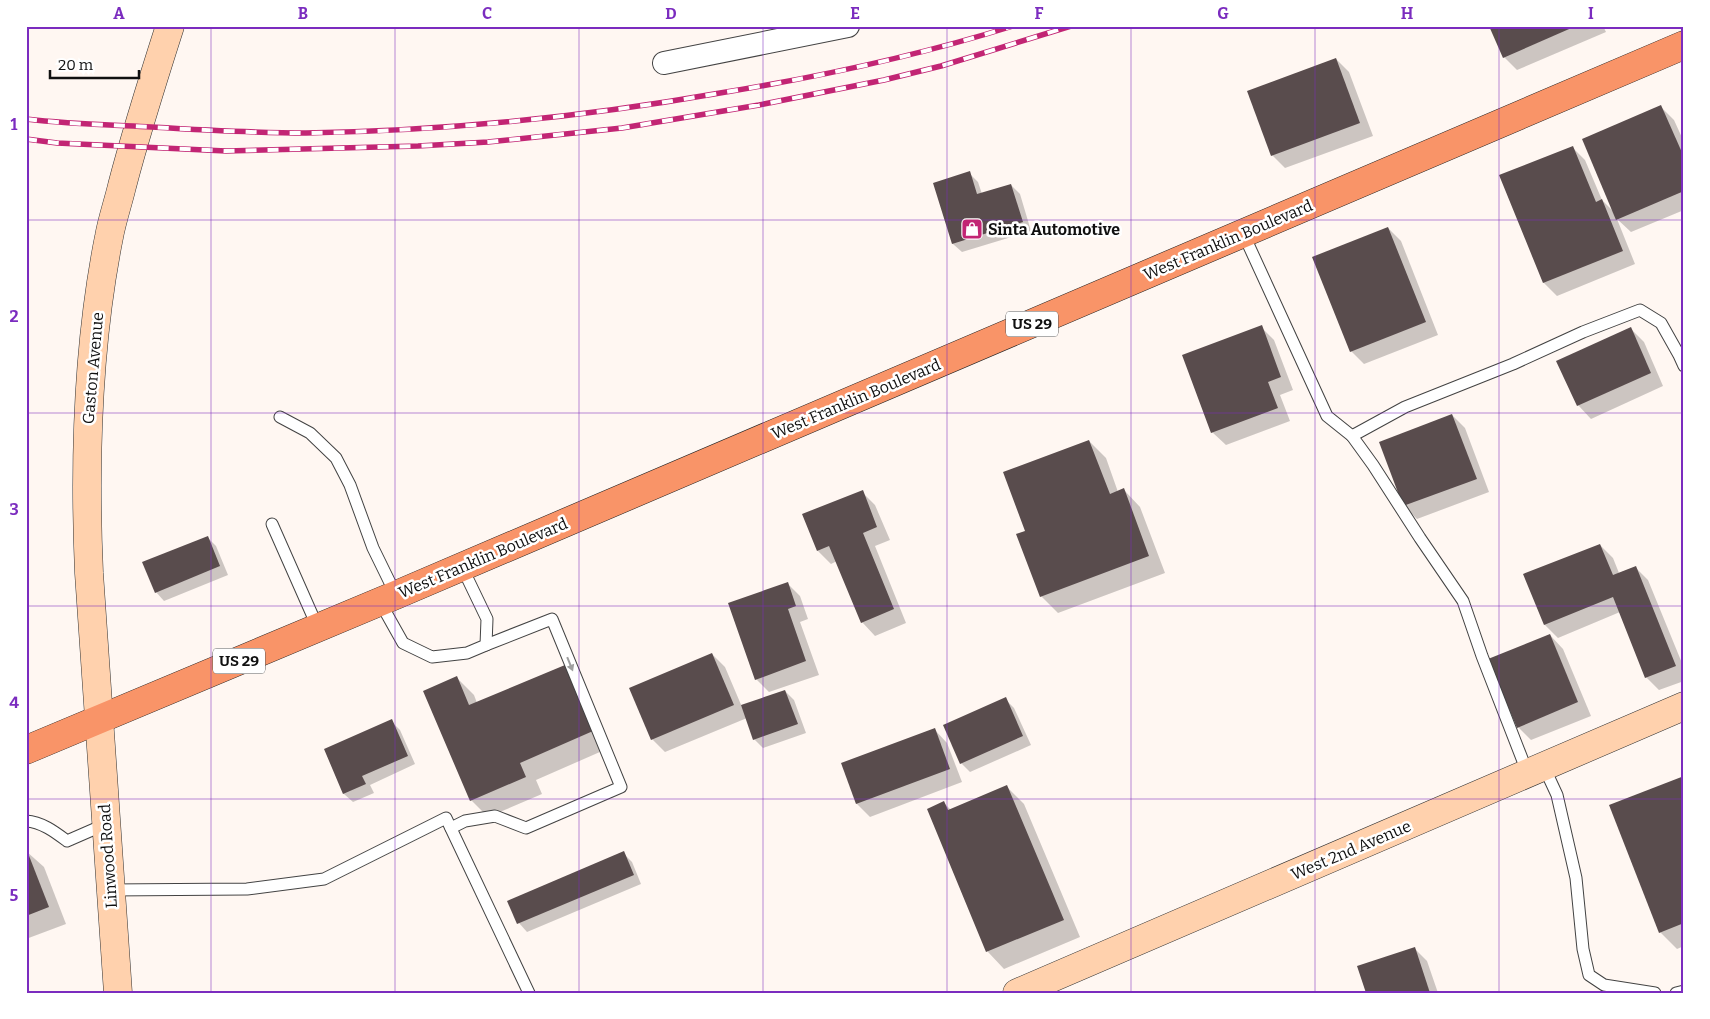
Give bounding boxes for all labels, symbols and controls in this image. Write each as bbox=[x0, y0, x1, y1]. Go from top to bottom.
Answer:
text: A bbox=[113, 4, 125, 23]
text: B bbox=[298, 4, 308, 23]
text: C bbox=[482, 4, 492, 23]
text: D bbox=[665, 4, 677, 23]
text: E bbox=[850, 4, 860, 23]
text: F bbox=[1035, 4, 1044, 23]
text: G bbox=[1217, 4, 1229, 23]
text: H bbox=[1401, 4, 1414, 23]
text: I bbox=[1588, 4, 1594, 23]
scale bar bbox=[50, 48, 139, 80]
text: 20 m bbox=[58, 56, 94, 74]
text: 1 bbox=[11, 115, 18, 134]
street label: West Franklin Boulevard bbox=[1141, 196, 1316, 284]
shop icon: Sinta Automotive bbox=[960, 217, 984, 241]
place label: Sinta Automotive bbox=[988, 220, 1120, 239]
text: 2 bbox=[9, 307, 19, 326]
street label: Gaston Avenue bbox=[79, 311, 107, 425]
road number: US 29 bbox=[1006, 312, 1058, 336]
street label: West Franklin Boulevard bbox=[769, 355, 944, 443]
text: 3 bbox=[9, 500, 19, 519]
street label: West Franklin Boulevard bbox=[396, 514, 571, 602]
road number: US 29 bbox=[213, 648, 265, 674]
one-way arrow bbox=[566, 657, 574, 672]
text: 4 bbox=[9, 693, 19, 712]
street label: Linwood Road bbox=[95, 803, 121, 909]
street label: West 2nd Avenue bbox=[1288, 816, 1414, 884]
text: 5 bbox=[10, 886, 19, 905]

